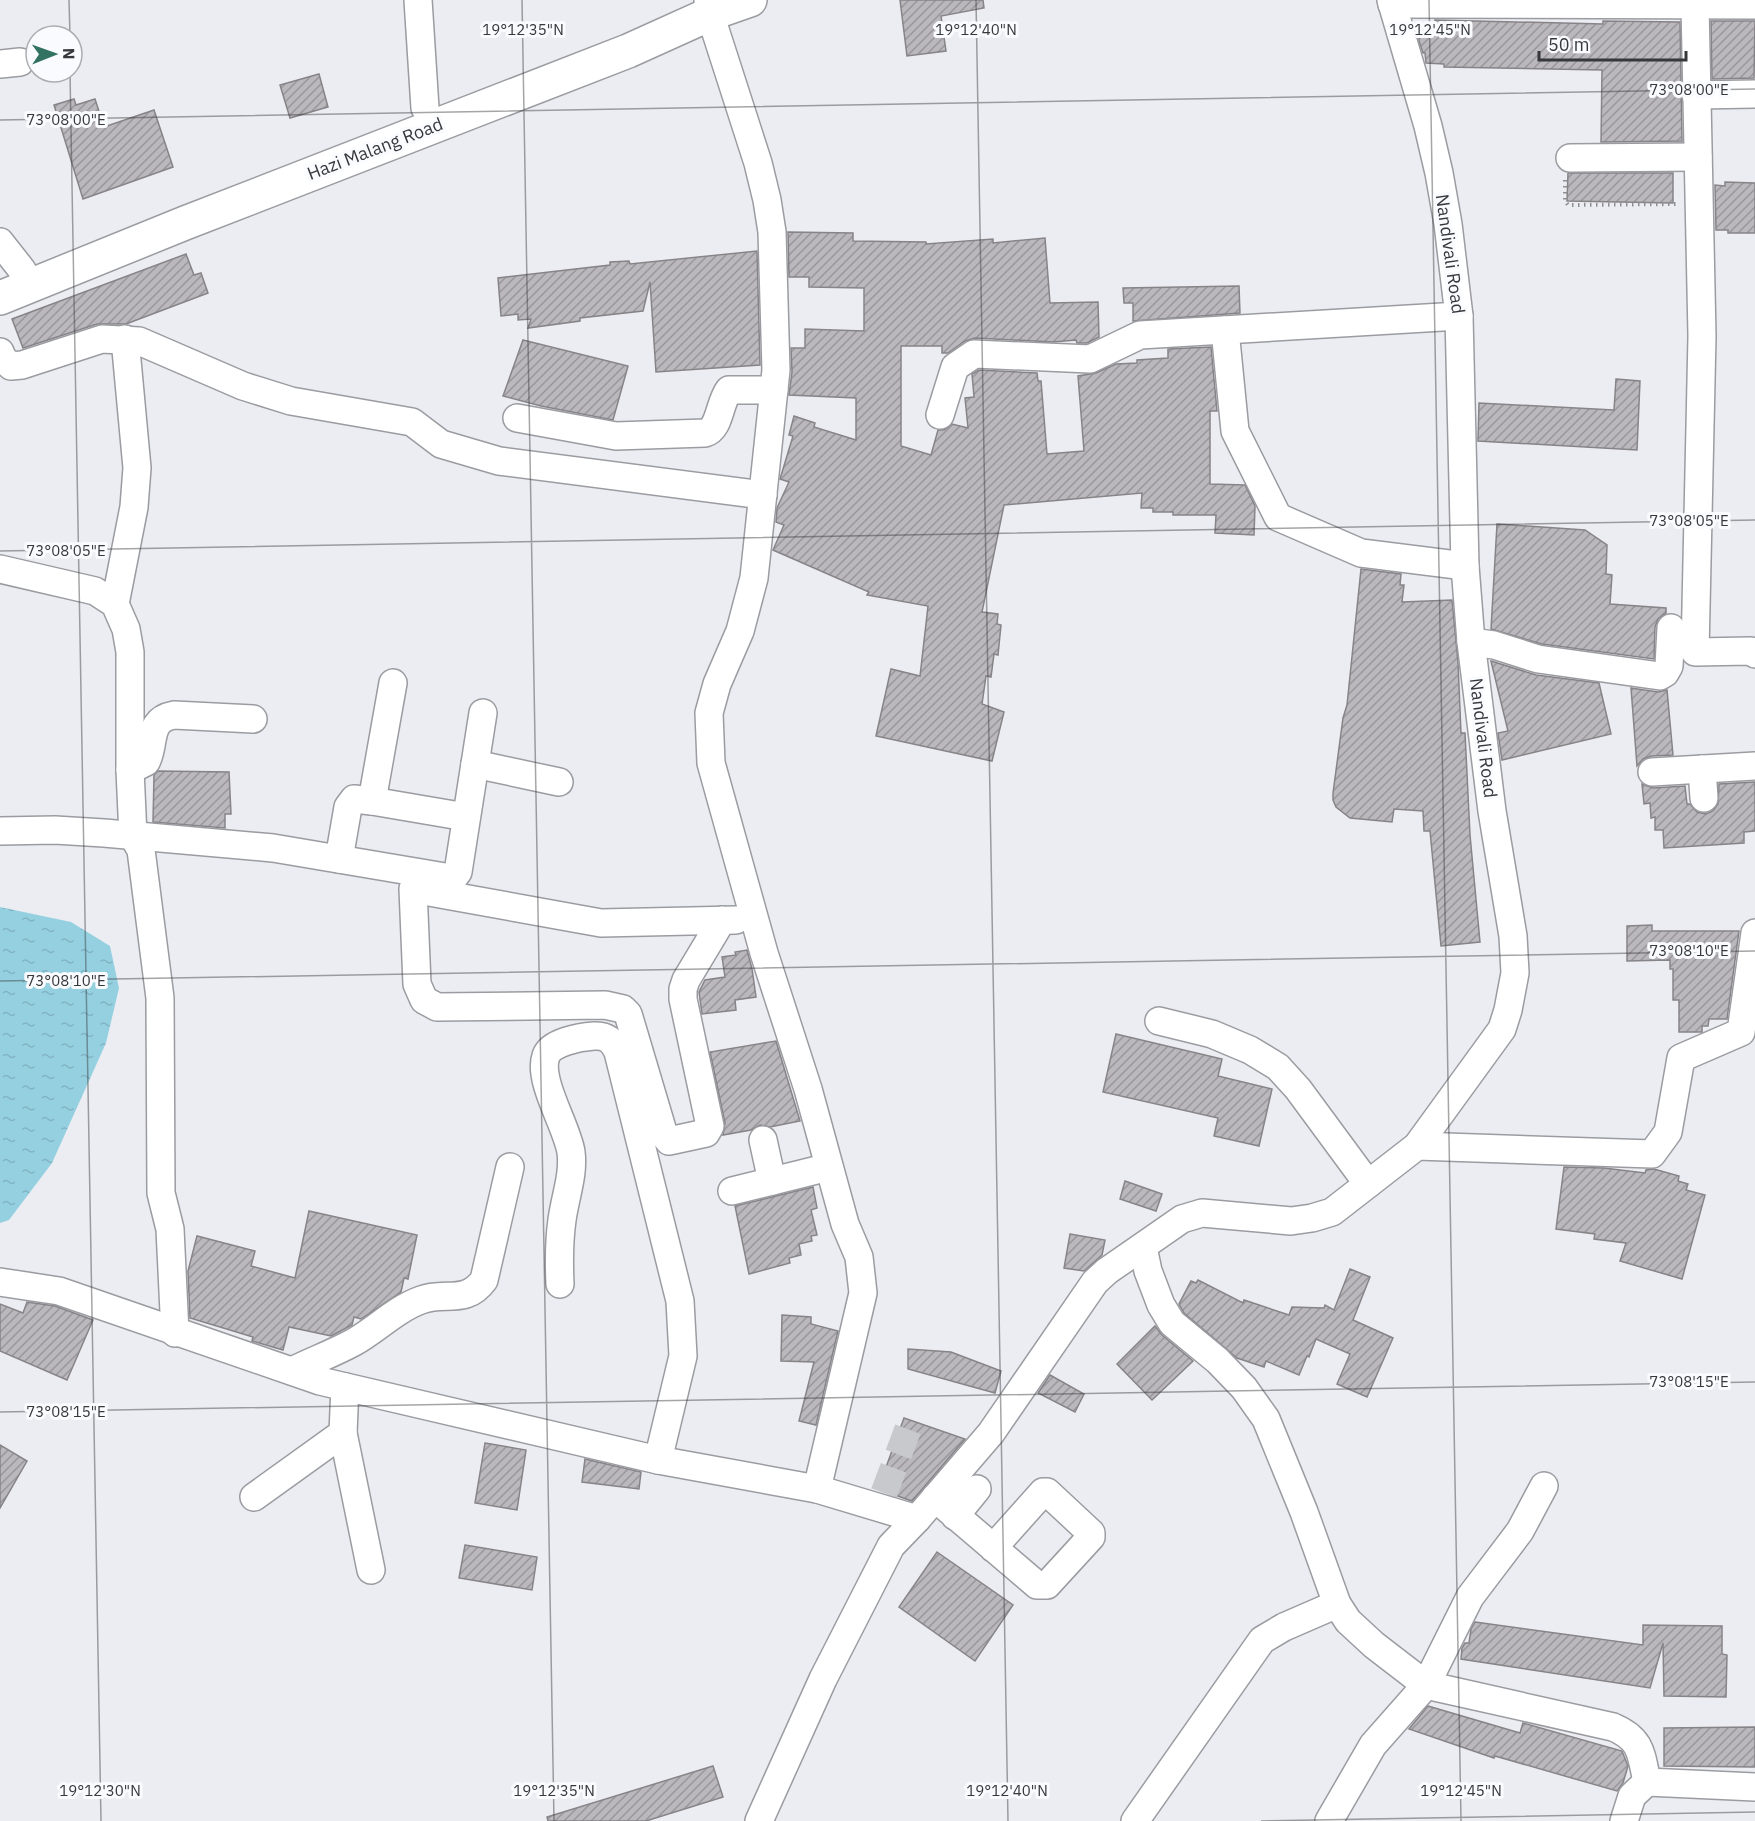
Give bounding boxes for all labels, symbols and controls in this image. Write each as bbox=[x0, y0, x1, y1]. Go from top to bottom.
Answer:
text: 19°12'35"N bbox=[482, 20, 564, 39]
text: 19°12'40"N bbox=[935, 20, 1017, 39]
text: 19°12'45"N bbox=[1389, 20, 1471, 39]
north arrow bbox=[24, 24, 84, 84]
scale bar bbox=[1539, 24, 1686, 62]
text: 50 m bbox=[1548, 33, 1590, 56]
text: N bbox=[59, 48, 79, 60]
text: 73°08'00"E bbox=[1649, 80, 1729, 99]
text: 73°08'00"E bbox=[26, 110, 106, 129]
street label: Hazi Malang Road bbox=[304, 112, 446, 185]
street label: Nandivali Road bbox=[1431, 192, 1470, 315]
text: 73°08'05"E bbox=[1649, 511, 1729, 530]
text: 73°08'05"E bbox=[26, 541, 106, 560]
street label: Nandivali Road bbox=[1465, 677, 1502, 799]
text: 73°08'10"E bbox=[1649, 941, 1729, 960]
text: 73°08'10"E bbox=[26, 971, 106, 990]
text: 73°08'15"E bbox=[1649, 1372, 1729, 1391]
text: 73°08'15"E bbox=[26, 1402, 106, 1421]
text: 19°12'30"N bbox=[59, 1781, 141, 1800]
text: 19°12'35"N bbox=[513, 1781, 595, 1800]
text: 19°12'40"N bbox=[966, 1781, 1048, 1800]
text: 19°12'45"N bbox=[1420, 1781, 1502, 1800]

